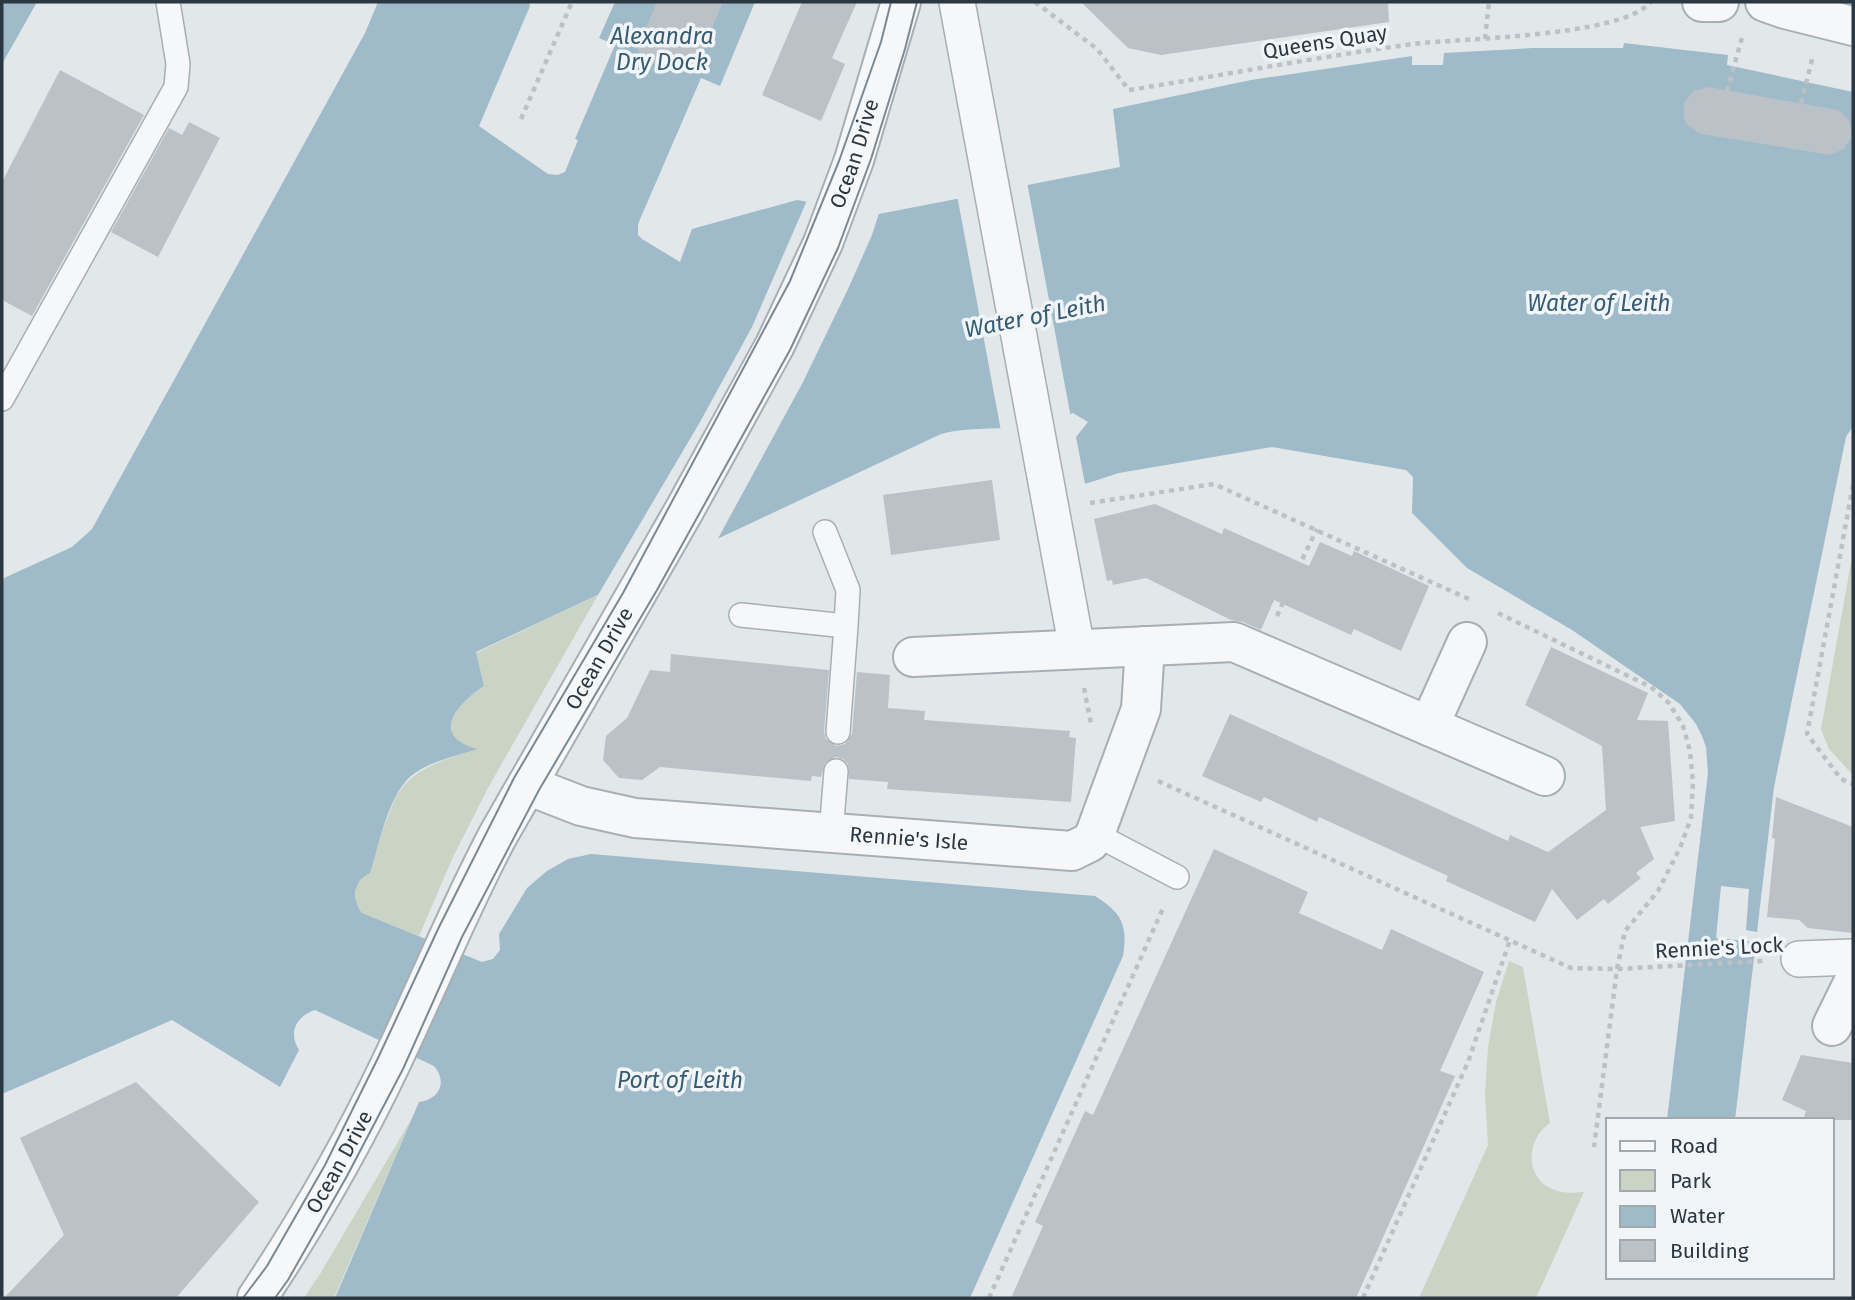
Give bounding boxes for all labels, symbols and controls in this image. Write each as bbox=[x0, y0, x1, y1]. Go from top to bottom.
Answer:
street label: Queens Quay bbox=[1261, 19, 1390, 65]
water label: Alexandra Dry Dock bbox=[609, 22, 714, 76]
street label: Ocean Drive bbox=[824, 96, 884, 212]
water label: Water of Leith bbox=[962, 289, 1108, 343]
water label: Water of Leith bbox=[1527, 289, 1671, 317]
street label: Ocean Drive bbox=[560, 603, 639, 715]
street label: Rennie's Isle bbox=[849, 821, 969, 856]
street label: Rennie's Lock bbox=[1654, 932, 1784, 964]
water label: Port of Leith bbox=[617, 1066, 743, 1094]
street label: Ocean Drive bbox=[300, 1106, 378, 1218]
legend bbox=[1606, 1118, 1834, 1279]
text: Road bbox=[1670, 1133, 1718, 1159]
text: Park bbox=[1670, 1168, 1712, 1194]
text: Water bbox=[1670, 1203, 1725, 1229]
text: Building bbox=[1670, 1238, 1749, 1264]

